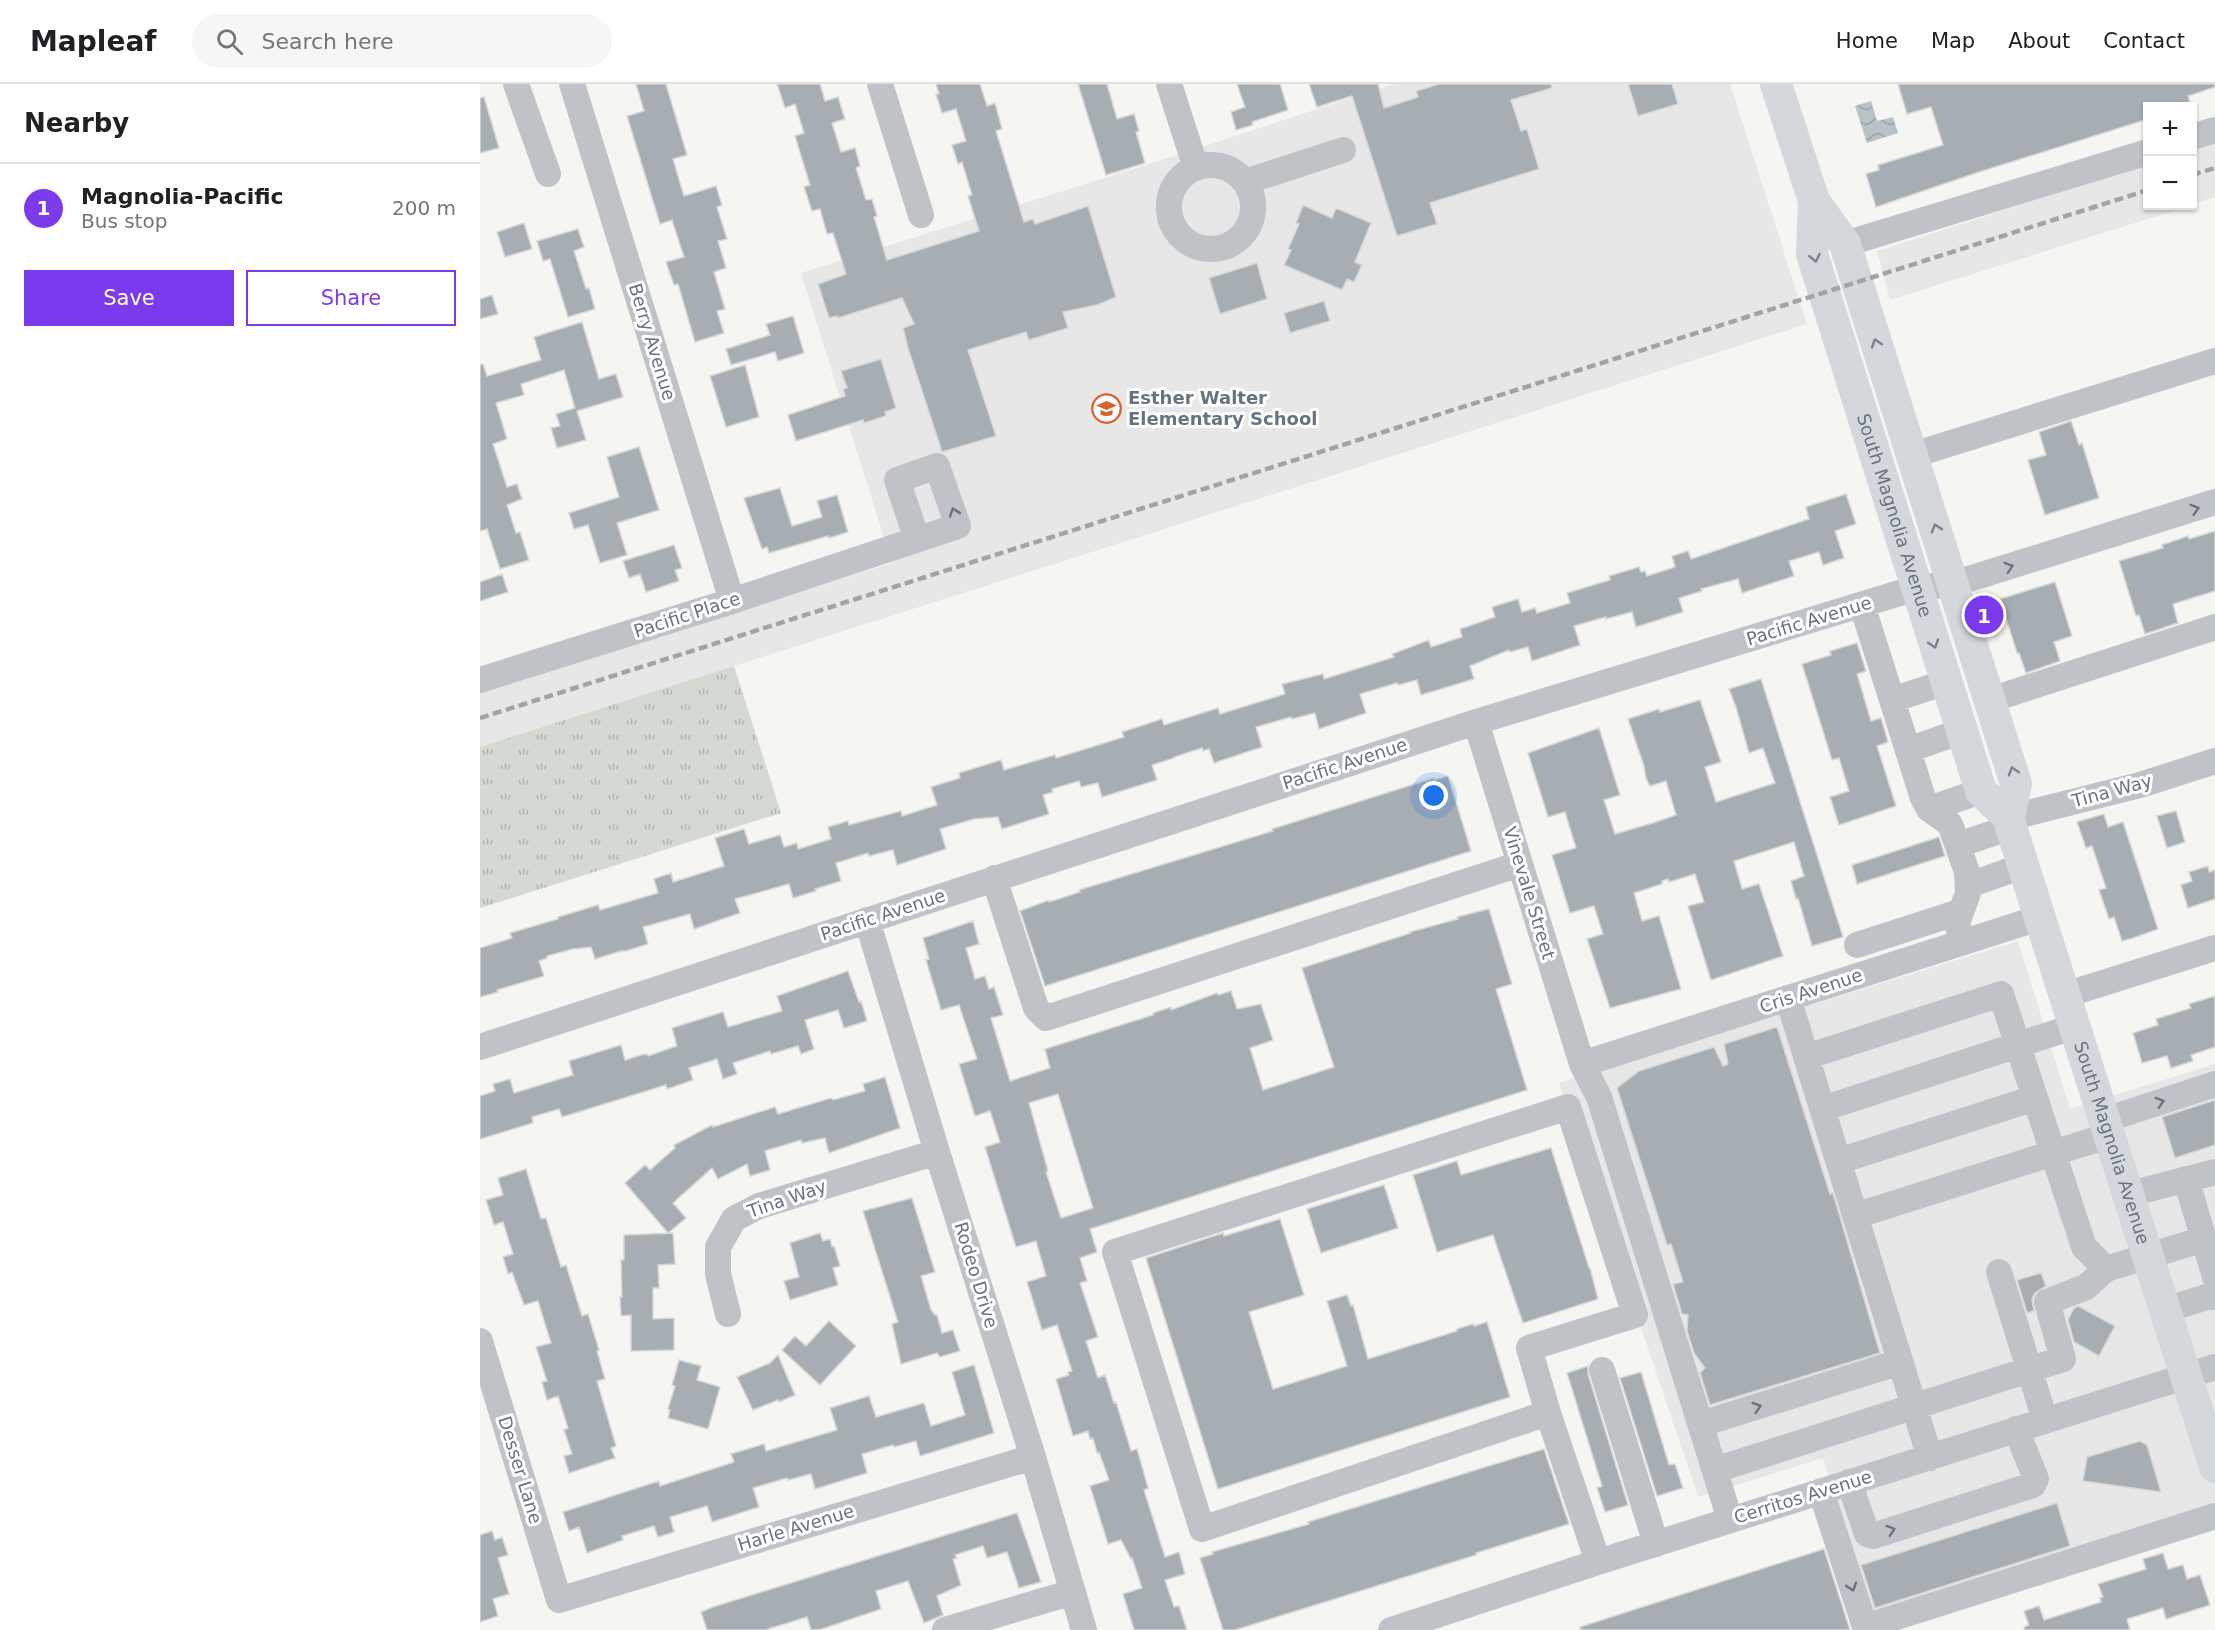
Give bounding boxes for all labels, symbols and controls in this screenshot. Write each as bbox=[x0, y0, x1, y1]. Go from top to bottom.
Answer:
search box bbox=[192, 14, 612, 68]
text: Mapleaf bbox=[30, 25, 156, 58]
icon: search bbox=[213, 25, 246, 58]
text: Search here bbox=[261, 29, 394, 54]
text: Home bbox=[1836, 29, 1898, 53]
text: Map bbox=[1931, 29, 1975, 53]
text: About bbox=[2008, 29, 2070, 53]
text: Contact bbox=[2103, 29, 2185, 53]
map controls bbox=[2143, 102, 2197, 210]
button: + bbox=[2143, 102, 2197, 156]
text: Nearby bbox=[24, 108, 129, 138]
button: − bbox=[2143, 156, 2197, 210]
text: Magnolia-Pacific bbox=[81, 184, 284, 209]
text: 1 bbox=[37, 196, 50, 220]
text: 200 m bbox=[392, 196, 456, 220]
text: Bus stop bbox=[81, 209, 167, 233]
one-way arrow bbox=[1808, 253, 1821, 263]
button: Save bbox=[24, 270, 234, 326]
button: Share bbox=[246, 270, 456, 326]
street label: Berry Avenue bbox=[625, 281, 680, 403]
one-way arrow bbox=[1871, 338, 1883, 349]
place label: Esther Walter Elementary School bbox=[1128, 387, 1317, 429]
school or university icon: Esther Walter Elementary School bbox=[1091, 392, 1123, 424]
street label: South Magnolia Avenue bbox=[1853, 411, 1937, 620]
one-way arrow bbox=[2189, 503, 2200, 516]
one-way arrow bbox=[948, 507, 961, 518]
one-way arrow bbox=[1931, 523, 1943, 534]
one-way arrow bbox=[2003, 562, 2014, 574]
street label: Pacific Place bbox=[631, 587, 743, 642]
street label: Pacific Avenue bbox=[1744, 592, 1874, 650]
pin: 1 bbox=[1964, 592, 2004, 638]
one-way arrow bbox=[1927, 638, 1940, 649]
street label: Pacific Avenue bbox=[1280, 733, 1410, 794]
one-way arrow bbox=[2007, 766, 2020, 777]
street label: Tina Way bbox=[2069, 770, 2154, 812]
your location bbox=[1419, 781, 1448, 810]
street label: Vinevale Street bbox=[1499, 824, 1560, 962]
street label: Pacific Avenue bbox=[818, 884, 948, 945]
street label: Cris Avenue bbox=[1757, 964, 1865, 1017]
street label: South Magnolia Avenue bbox=[2070, 1038, 2154, 1247]
one-way arrow bbox=[2154, 1097, 2165, 1110]
street label: Tina Way bbox=[744, 1175, 829, 1222]
street label: Rodeo Drive bbox=[950, 1219, 1003, 1330]
one-way arrow bbox=[1751, 1402, 1762, 1414]
street label: Desser Lane bbox=[494, 1413, 547, 1526]
street label: Cerritos Avenue bbox=[1731, 1466, 1874, 1527]
street label: Harle Avenue bbox=[735, 1500, 857, 1555]
one-way arrow bbox=[1885, 1525, 1896, 1537]
one-way arrow bbox=[1845, 1581, 1858, 1592]

